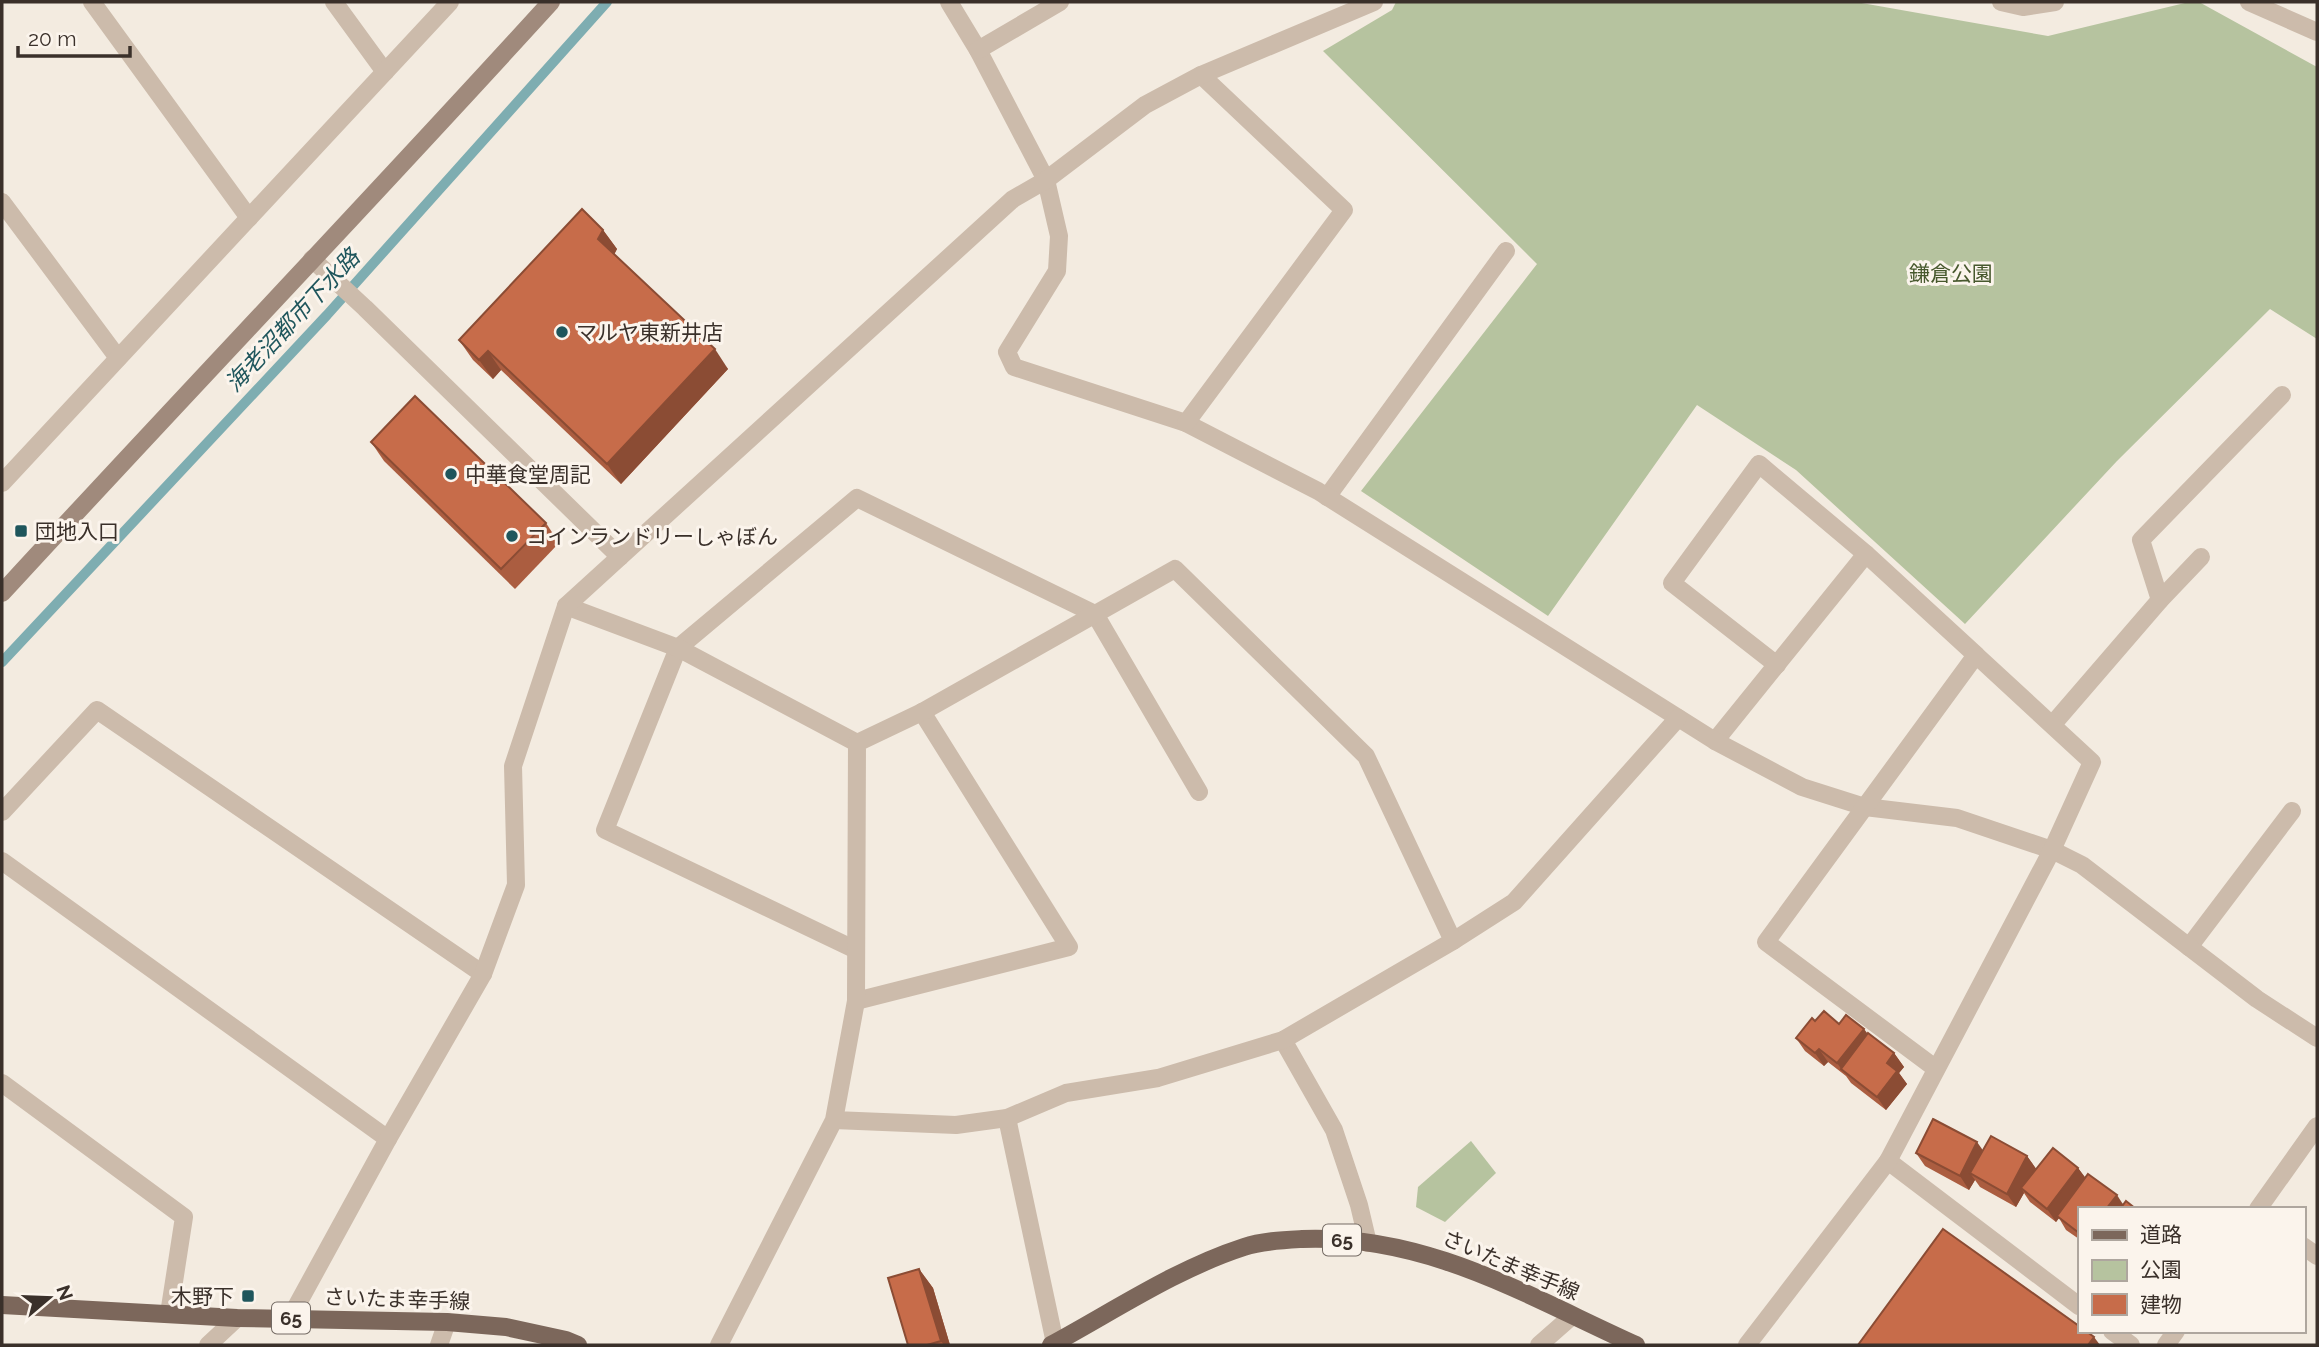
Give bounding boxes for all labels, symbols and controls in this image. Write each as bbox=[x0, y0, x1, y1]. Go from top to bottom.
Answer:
scale bar bbox=[18, 14, 130, 58]
text: 20 m bbox=[28, 26, 76, 51]
water label: 海老沼都市下水路 bbox=[219, 242, 366, 396]
park label: 鎌倉公園 bbox=[1909, 261, 1993, 286]
place label: マルヤ東新井店 bbox=[576, 320, 723, 345]
marker: マルヤ東新井店 bbox=[554, 324, 570, 340]
place label: 中華食堂周記 bbox=[465, 462, 591, 487]
marker: 中華食堂周記 bbox=[443, 466, 459, 482]
place label: 団地入口 bbox=[35, 519, 119, 544]
marker: 団地入口 bbox=[13, 523, 29, 539]
place label: コインランドリーしゃぼん bbox=[526, 524, 778, 549]
marker: コインランドリーしゃぼん bbox=[504, 528, 520, 544]
legend bbox=[2078, 1207, 2305, 1333]
text: 道路 bbox=[2140, 1222, 2182, 1247]
road number: 65 bbox=[1323, 1224, 1361, 1256]
street label: さいたま幸手線 bbox=[1439, 1225, 1583, 1305]
text: 公園 bbox=[2140, 1257, 2182, 1282]
north arrow bbox=[14, 1263, 84, 1333]
text: N bbox=[52, 1282, 78, 1303]
place label: 木野下 bbox=[171, 1284, 234, 1309]
street label: さいたま幸手線 bbox=[323, 1284, 471, 1314]
marker: 木野下 bbox=[240, 1288, 256, 1304]
text: 建物 bbox=[2140, 1292, 2182, 1317]
road number: 65 bbox=[272, 1302, 310, 1334]

